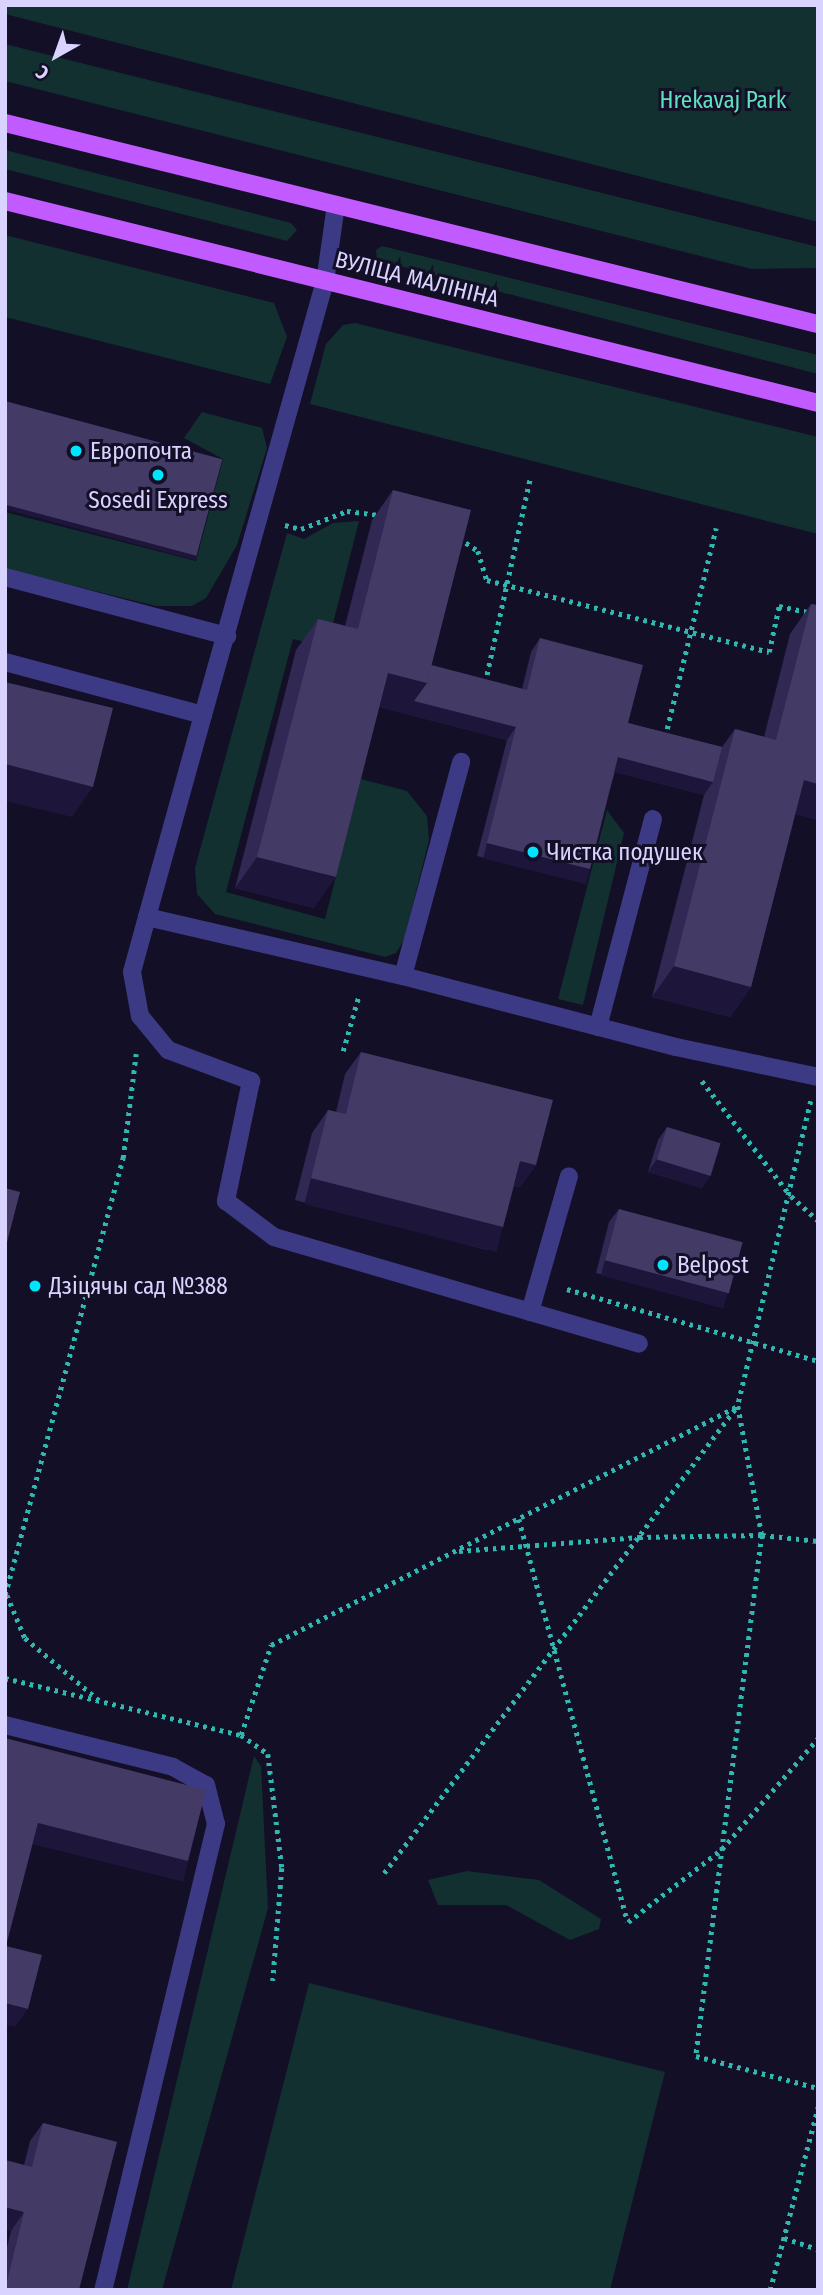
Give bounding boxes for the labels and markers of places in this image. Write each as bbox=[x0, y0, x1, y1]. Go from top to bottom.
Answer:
place label: Европочта bbox=[90, 437, 192, 465]
marker: Европочта bbox=[68, 443, 84, 459]
marker: Sosedi Express bbox=[150, 467, 166, 483]
place label: Sosedi Express bbox=[88, 486, 228, 514]
place label: Чистка подушек bbox=[547, 838, 703, 866]
marker: Чистка подушек bbox=[525, 844, 541, 860]
place label: Belpost bbox=[677, 1251, 749, 1279]
marker: Belpost bbox=[655, 1257, 671, 1273]
place label: Дзіцячы сад №388 bbox=[49, 1272, 228, 1300]
marker: Дзіцячы сад №388 bbox=[27, 1278, 43, 1294]

